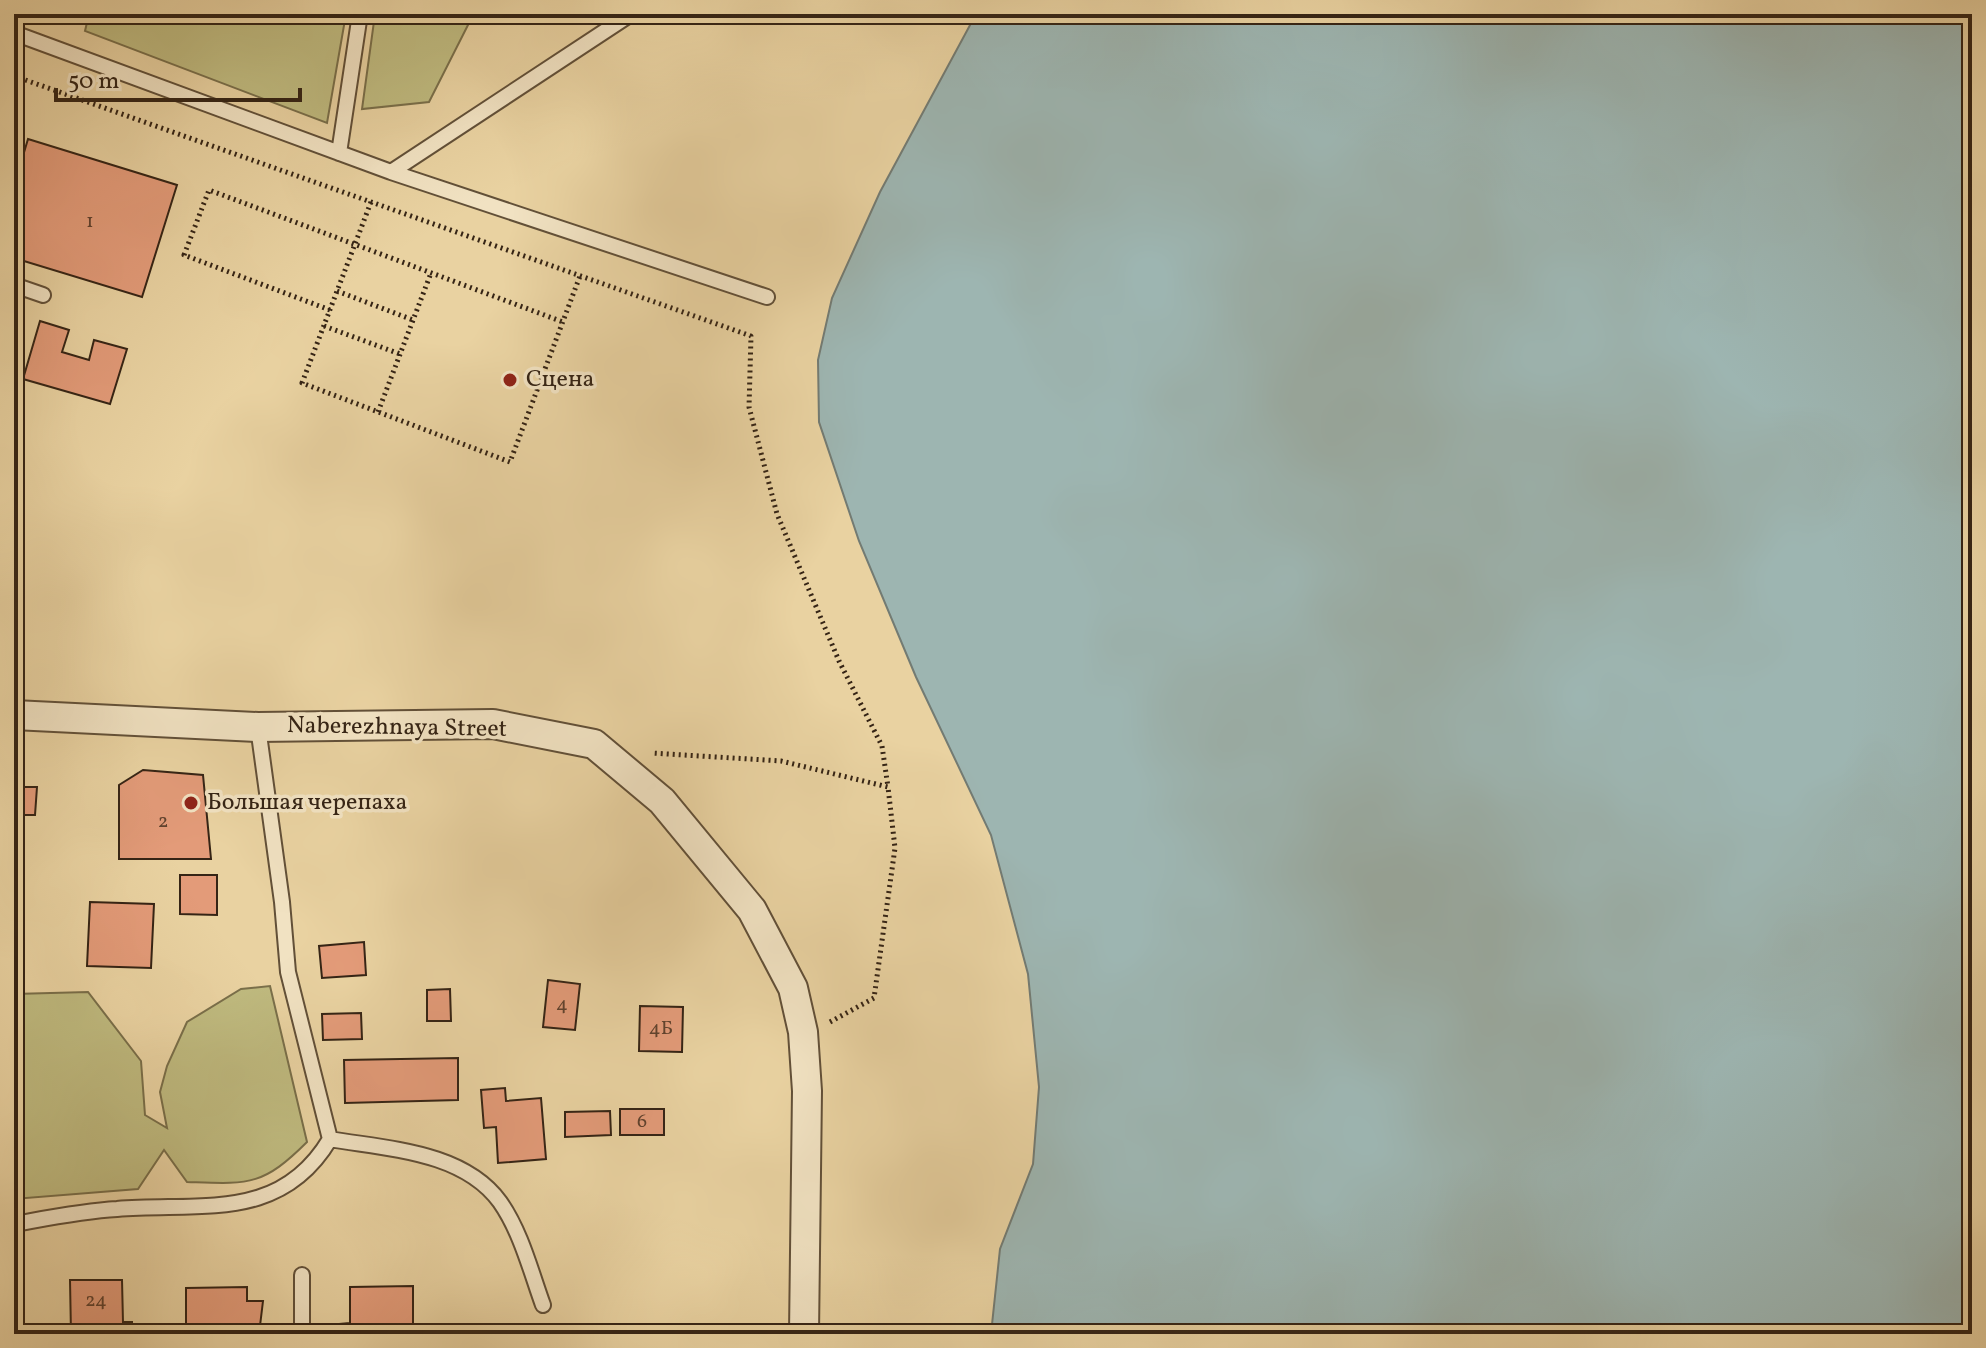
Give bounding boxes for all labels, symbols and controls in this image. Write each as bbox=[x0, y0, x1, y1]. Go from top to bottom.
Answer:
scale bar bbox=[56, 52, 300, 102]
text: 50 m bbox=[68, 65, 120, 99]
house number: 1 bbox=[86, 208, 94, 236]
place label: Сцена bbox=[526, 363, 595, 397]
marker: Сцена bbox=[501, 371, 519, 389]
street label: Naberezhnaya Street bbox=[287, 709, 507, 747]
place label: Большая черепаха bbox=[207, 786, 408, 820]
marker: Большая черепаха bbox=[182, 794, 200, 812]
house number: 2 bbox=[158, 808, 168, 836]
house number: 4 bbox=[556, 991, 568, 1019]
house number: 4Б bbox=[649, 1015, 673, 1043]
house number: 6 bbox=[637, 1108, 647, 1136]
house number: 24 bbox=[85, 1287, 107, 1315]

